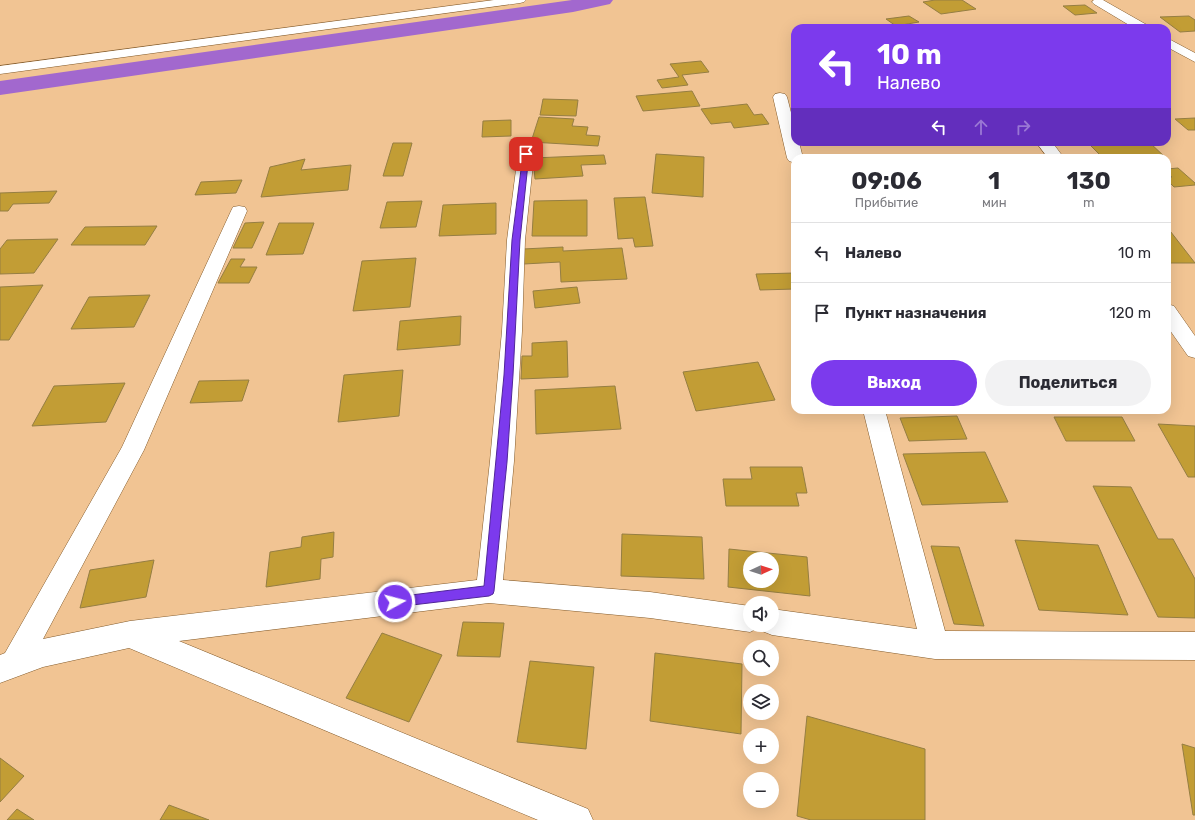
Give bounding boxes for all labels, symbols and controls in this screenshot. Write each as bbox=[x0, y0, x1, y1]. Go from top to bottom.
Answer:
text: 10 m bbox=[877, 38, 942, 71]
icon: left bbox=[811, 40, 863, 92]
text: Налево bbox=[877, 72, 941, 94]
icon: left bbox=[928, 116, 950, 138]
icon: ahead bbox=[970, 116, 992, 138]
icon: right bbox=[1012, 116, 1034, 138]
pin bbox=[509, 137, 543, 171]
icon: arrive bbox=[515, 143, 537, 165]
text: 09:06 bbox=[851, 167, 922, 195]
text: 1 bbox=[988, 167, 1000, 195]
text: 130 bbox=[1067, 167, 1111, 195]
text: Прибытие bbox=[855, 195, 918, 210]
text: мин bbox=[982, 195, 1007, 210]
text: m bbox=[1083, 195, 1095, 210]
icon: left bbox=[811, 242, 833, 264]
text: Налево bbox=[845, 244, 902, 262]
text: 10 m bbox=[1118, 244, 1151, 262]
icon: arrive bbox=[811, 302, 833, 324]
text: Пункт назначения bbox=[845, 304, 987, 322]
text: 120 m bbox=[1109, 304, 1151, 322]
button: Выход bbox=[811, 360, 977, 406]
button: Поделиться bbox=[985, 360, 1151, 406]
north arrow bbox=[743, 552, 779, 588]
map controls bbox=[743, 552, 779, 808]
position arrow bbox=[374, 581, 416, 623]
button: sound bbox=[743, 596, 779, 632]
button: search bbox=[743, 640, 779, 676]
button: layers bbox=[743, 684, 779, 720]
button: + bbox=[743, 728, 779, 764]
button: − bbox=[743, 772, 779, 808]

